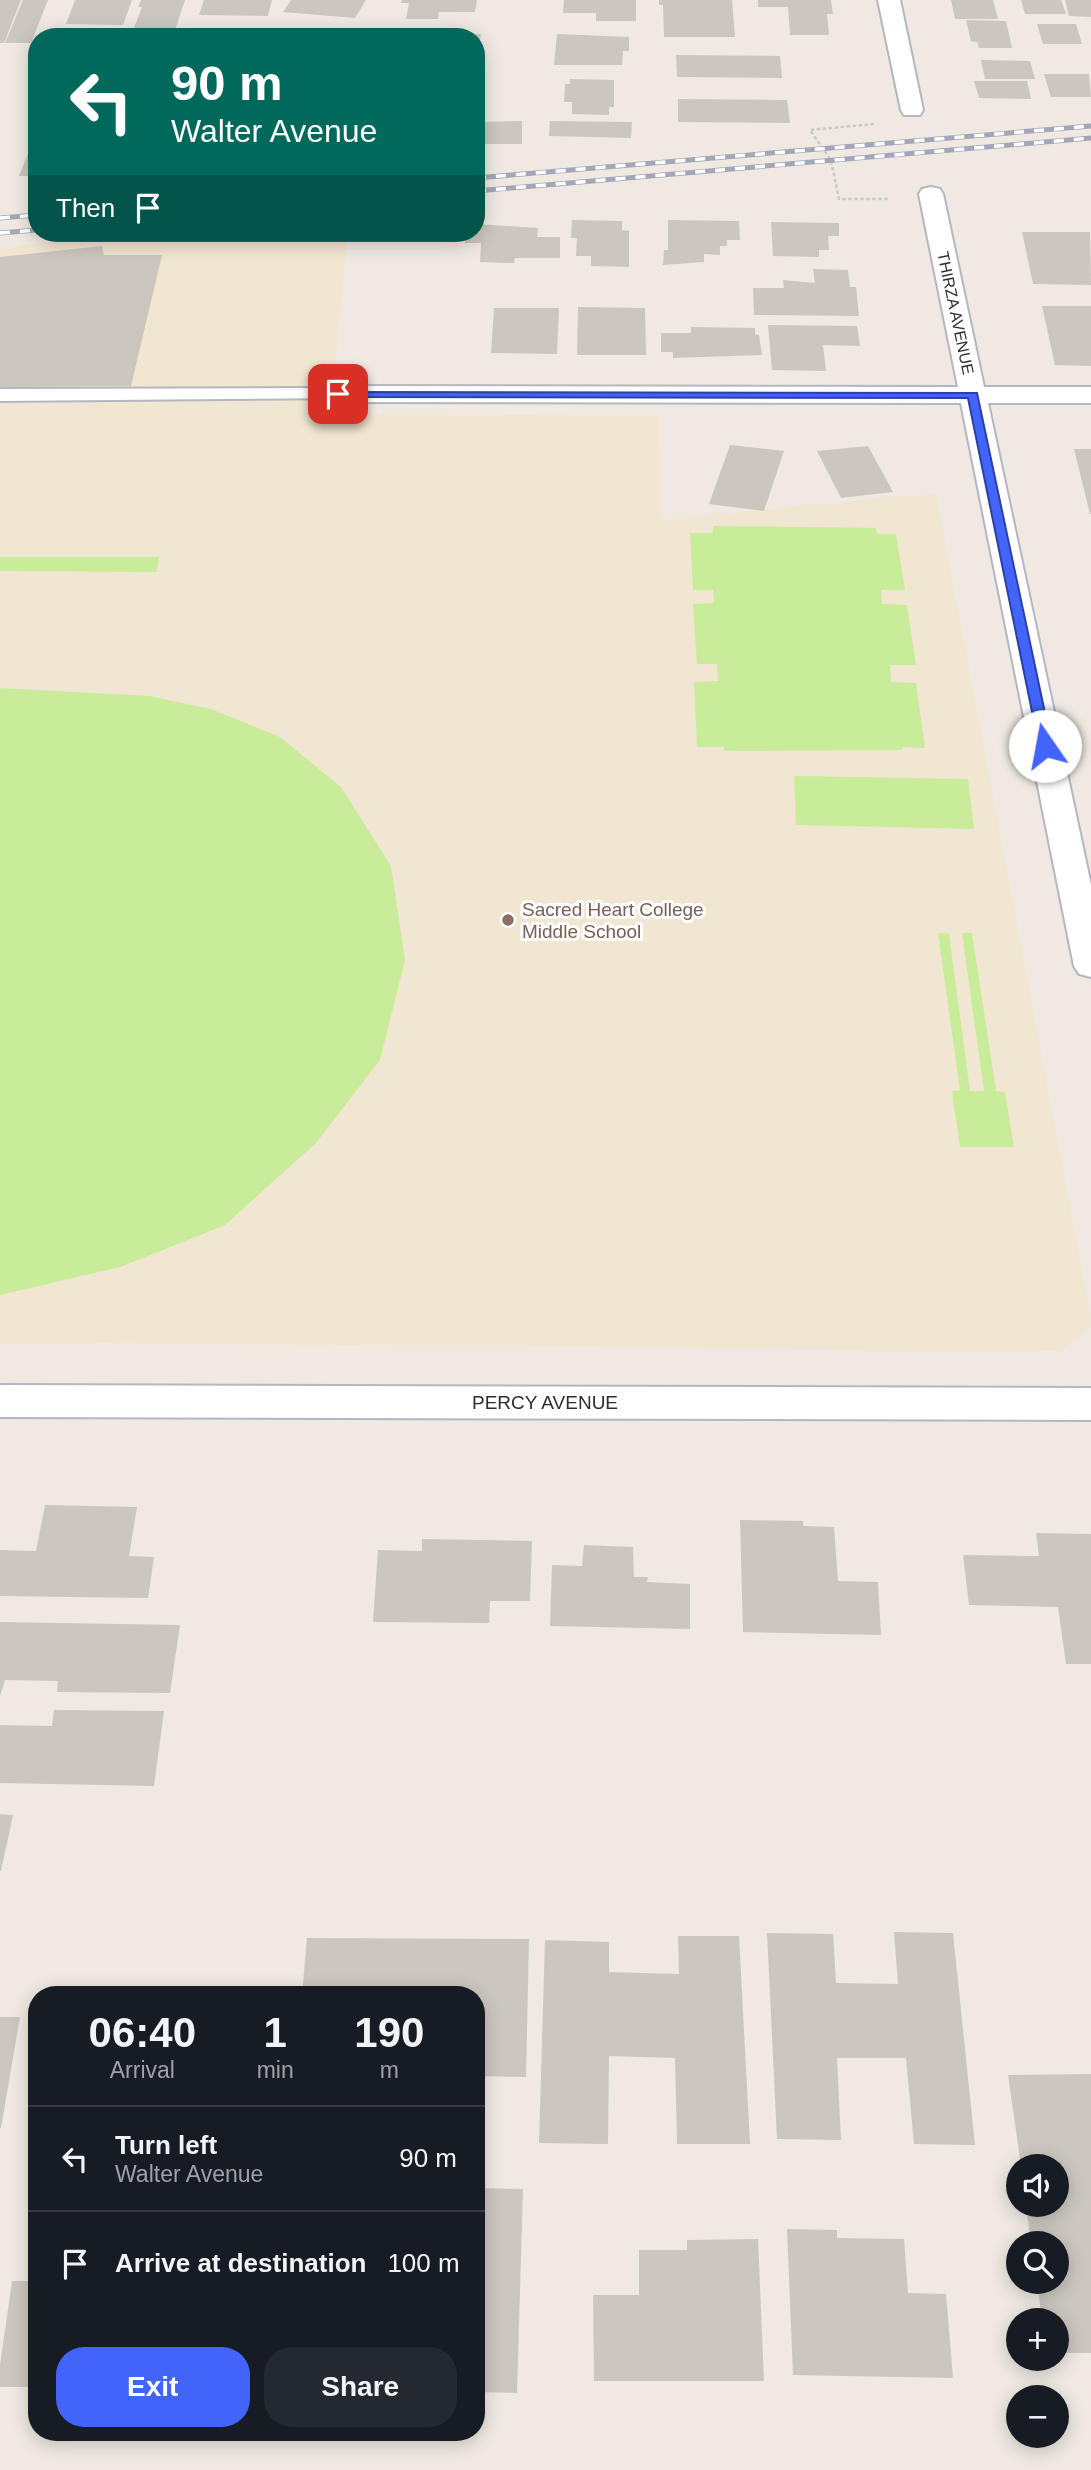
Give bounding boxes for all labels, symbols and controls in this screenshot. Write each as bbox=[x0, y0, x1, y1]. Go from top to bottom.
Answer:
icon: left bbox=[56, 56, 147, 147]
text: 90 m bbox=[171, 56, 283, 110]
text: Walter Avenue bbox=[171, 113, 377, 149]
icon: arrive bbox=[129, 189, 167, 227]
text: Then bbox=[56, 193, 115, 223]
street label: THIRZA AVENUE bbox=[934, 250, 977, 376]
pin bbox=[308, 364, 368, 424]
icon: arrive bbox=[319, 375, 357, 413]
position arrow bbox=[1008, 709, 1082, 783]
place label: Sacred Heart College Middle School bbox=[522, 899, 704, 942]
marker: Sacred Heart College Middle School bbox=[500, 912, 516, 928]
street label: PERCY AVENUE bbox=[472, 1392, 618, 1413]
text: 06:40 bbox=[89, 2009, 196, 2056]
text: 1 bbox=[263, 2009, 287, 2056]
text: 190 bbox=[354, 2009, 424, 2056]
text: Arrival bbox=[110, 2057, 175, 2083]
text: min bbox=[257, 2057, 294, 2083]
text: m bbox=[380, 2057, 399, 2083]
text: Turn left bbox=[115, 2130, 217, 2160]
icon: left bbox=[56, 2140, 94, 2178]
text: 90 m bbox=[399, 2143, 457, 2173]
map controls bbox=[1006, 2154, 1069, 2448]
button: sound bbox=[1006, 2154, 1069, 2217]
text: Walter Avenue bbox=[115, 2161, 263, 2187]
button: search bbox=[1006, 2231, 1069, 2294]
icon: arrive bbox=[56, 2245, 94, 2283]
text: Arrive at destination bbox=[115, 2248, 366, 2278]
text: 100 m bbox=[387, 2248, 460, 2278]
button: + bbox=[1006, 2308, 1069, 2371]
button: Exit bbox=[56, 2347, 250, 2427]
button: Share bbox=[264, 2347, 457, 2427]
button: − bbox=[1006, 2385, 1069, 2448]

